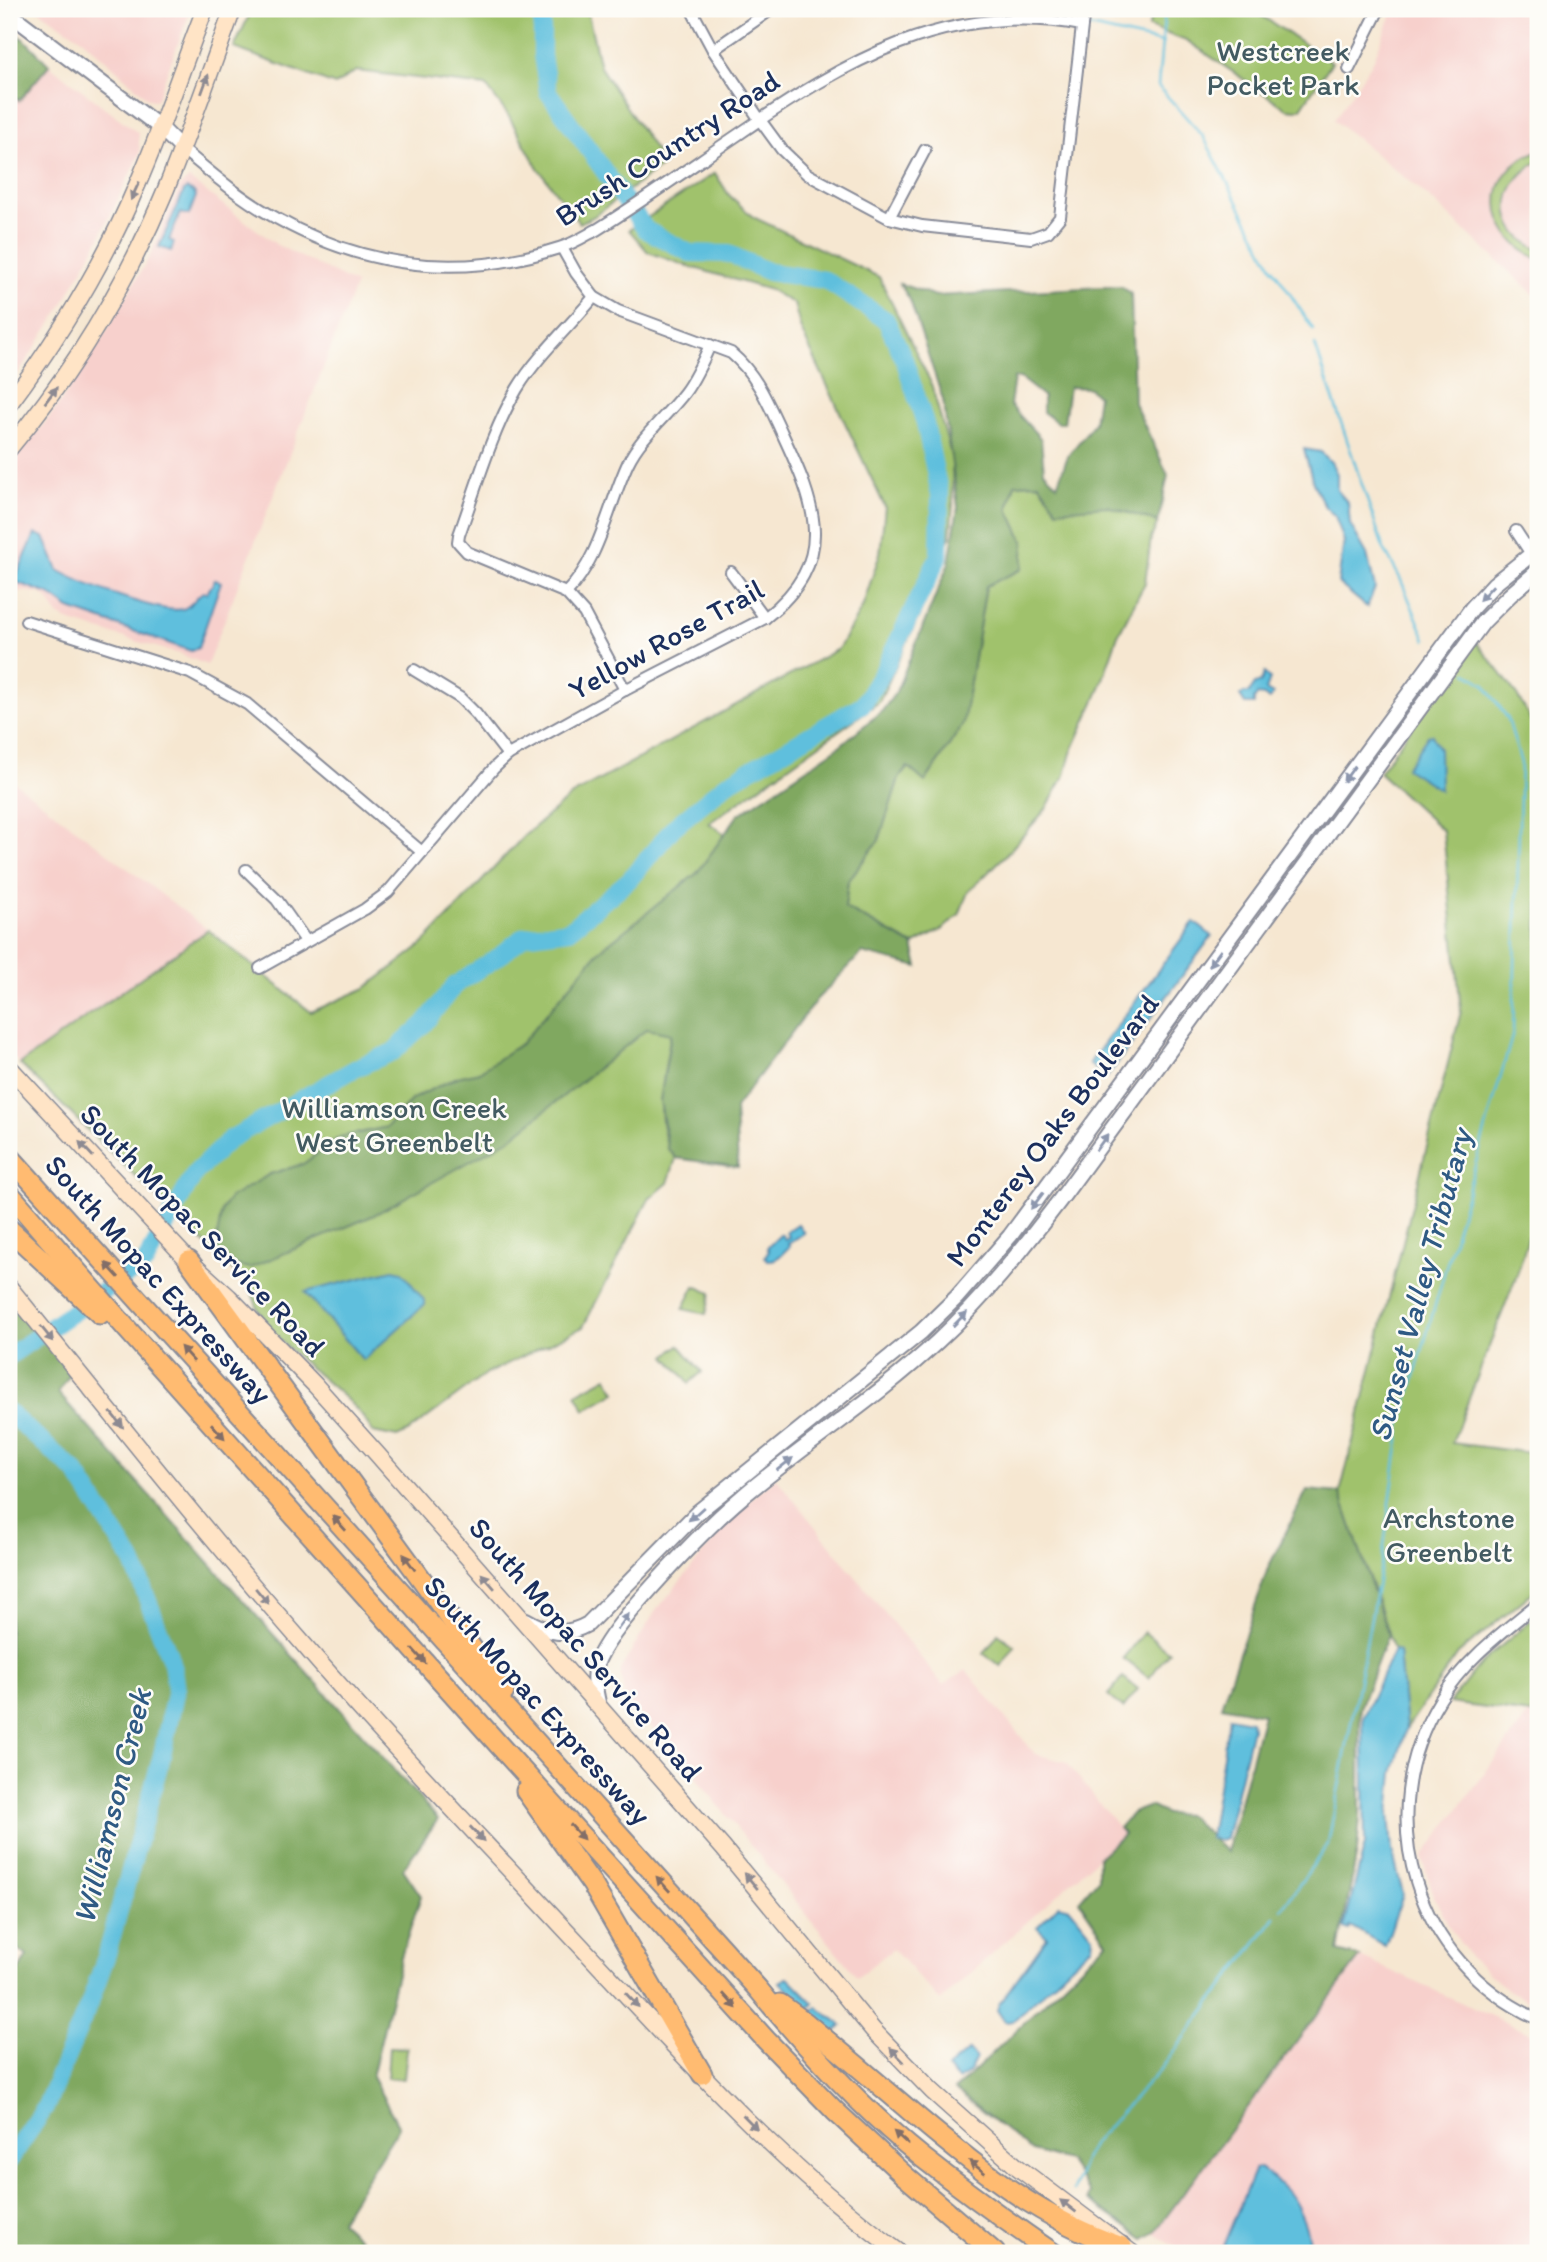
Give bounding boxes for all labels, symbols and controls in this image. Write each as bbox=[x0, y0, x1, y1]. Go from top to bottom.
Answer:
park label: Westcreek Pocket Park bbox=[1206, 32, 1360, 103]
street label: Brush Country Road bbox=[548, 62, 786, 234]
one-way arrow bbox=[200, 74, 211, 95]
one-way arrow bbox=[129, 181, 141, 201]
one-way arrow bbox=[43, 386, 57, 404]
street label: Yellow Rose Trail bbox=[562, 570, 771, 708]
one-way arrow bbox=[1478, 584, 1494, 602]
one-way arrow bbox=[1343, 765, 1357, 783]
one-way arrow bbox=[1208, 949, 1222, 967]
street label: Monterey Oaks Boulevard bbox=[937, 986, 1167, 1274]
park label: Williamson Creek West Greenbelt bbox=[281, 1089, 507, 1160]
street label: South Mopac Service Road bbox=[72, 1096, 334, 1364]
water label: Sunset Valley Tributary bbox=[1360, 1122, 1481, 1445]
one-way arrow bbox=[1095, 1132, 1109, 1151]
one-way arrow bbox=[78, 1141, 94, 1158]
street label: South Mopac Expressway bbox=[37, 1147, 281, 1411]
one-way arrow bbox=[1029, 1191, 1044, 1209]
one-way arrow bbox=[105, 1262, 120, 1279]
one-way arrow bbox=[952, 1311, 969, 1328]
one-way arrow bbox=[39, 1325, 54, 1342]
one-way arrow bbox=[179, 1345, 195, 1363]
one-way arrow bbox=[110, 1411, 125, 1429]
one-way arrow bbox=[210, 1423, 226, 1440]
one-way arrow bbox=[776, 1457, 794, 1471]
park label: Archstone Greenbelt bbox=[1383, 1499, 1515, 1570]
one-way arrow bbox=[687, 1506, 705, 1522]
street label: South Mopac Service Road bbox=[461, 1509, 711, 1789]
one-way arrow bbox=[331, 1514, 347, 1532]
one-way arrow bbox=[402, 1553, 416, 1571]
street label: South Mopac Expressway bbox=[416, 1568, 660, 1832]
one-way arrow bbox=[480, 1572, 496, 1590]
one-way arrow bbox=[255, 1586, 270, 1604]
one-way arrow bbox=[616, 1613, 630, 1631]
one-way arrow bbox=[411, 1647, 427, 1665]
water label: Williamson Creek bbox=[64, 1683, 160, 1927]
one-way arrow bbox=[569, 1823, 585, 1840]
one-way arrow bbox=[469, 1825, 485, 1843]
one-way arrow bbox=[744, 1873, 759, 1890]
one-way arrow bbox=[655, 1875, 671, 1893]
one-way arrow bbox=[624, 1991, 640, 2009]
one-way arrow bbox=[722, 1992, 738, 2010]
one-way arrow bbox=[889, 2047, 906, 2064]
one-way arrow bbox=[741, 2113, 757, 2130]
one-way arrow bbox=[893, 2130, 910, 2146]
one-way arrow bbox=[969, 2160, 986, 2175]
one-way arrow bbox=[1059, 2198, 1077, 2213]

